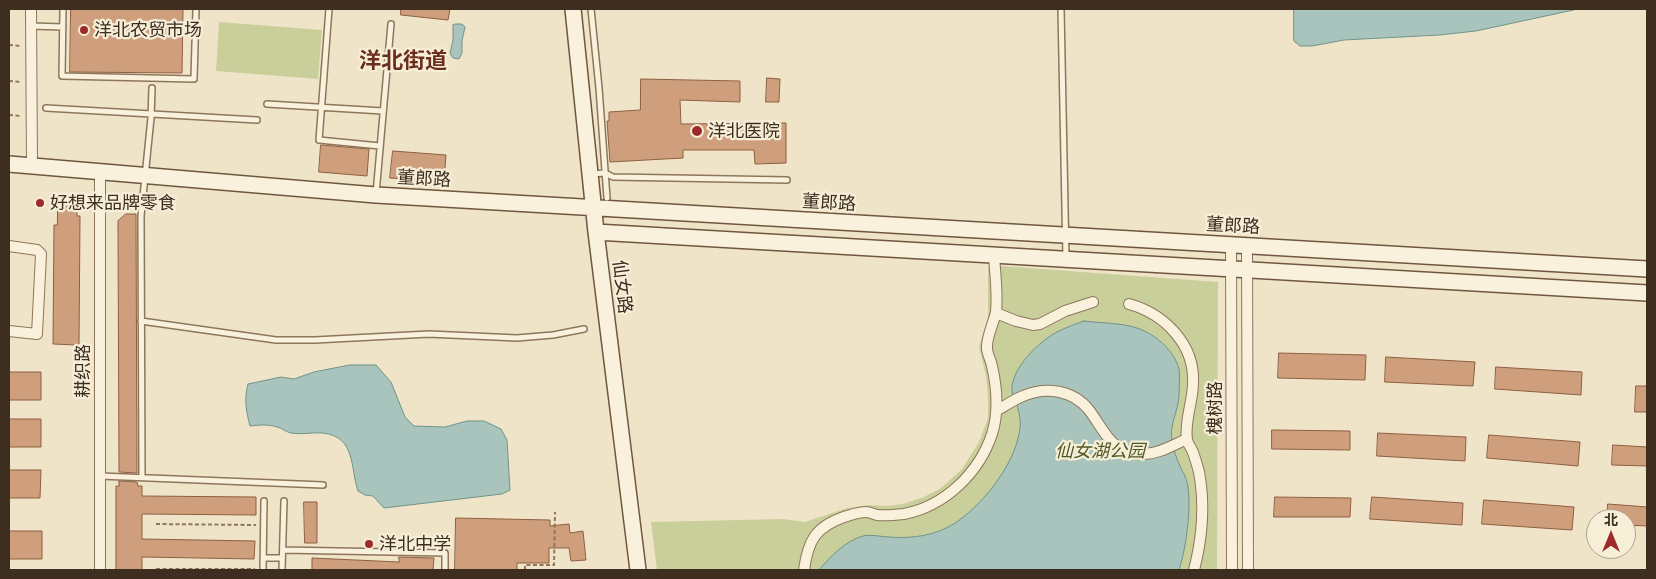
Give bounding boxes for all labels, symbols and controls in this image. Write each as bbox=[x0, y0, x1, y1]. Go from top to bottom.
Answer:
place label: 洋北农贸市场 bbox=[94, 19, 202, 41]
marker: 洋北农贸市场 bbox=[78, 24, 90, 36]
district label: 洋北街道 bbox=[359, 48, 447, 74]
place label: 洋北医院 bbox=[708, 120, 780, 142]
marker: 洋北医院 bbox=[690, 124, 704, 138]
street label: 董郎路 bbox=[396, 167, 452, 191]
street label: 董郎路 bbox=[801, 191, 857, 215]
place label: 好想来品牌零食 bbox=[50, 192, 176, 214]
marker: 好想来品牌零食 bbox=[34, 197, 46, 209]
street label: 董郎路 bbox=[1205, 214, 1261, 238]
street label: 仙女路 bbox=[608, 259, 636, 315]
street label: 耕织路 bbox=[72, 344, 94, 398]
street label: 槐树路 bbox=[1204, 381, 1226, 435]
park label: 仙女湖公园 bbox=[1055, 440, 1145, 462]
north arrow bbox=[1586, 509, 1636, 559]
text: 北 bbox=[1604, 512, 1618, 528]
place label: 洋北中学 bbox=[379, 533, 451, 555]
marker: 洋北中学 bbox=[363, 538, 375, 550]

